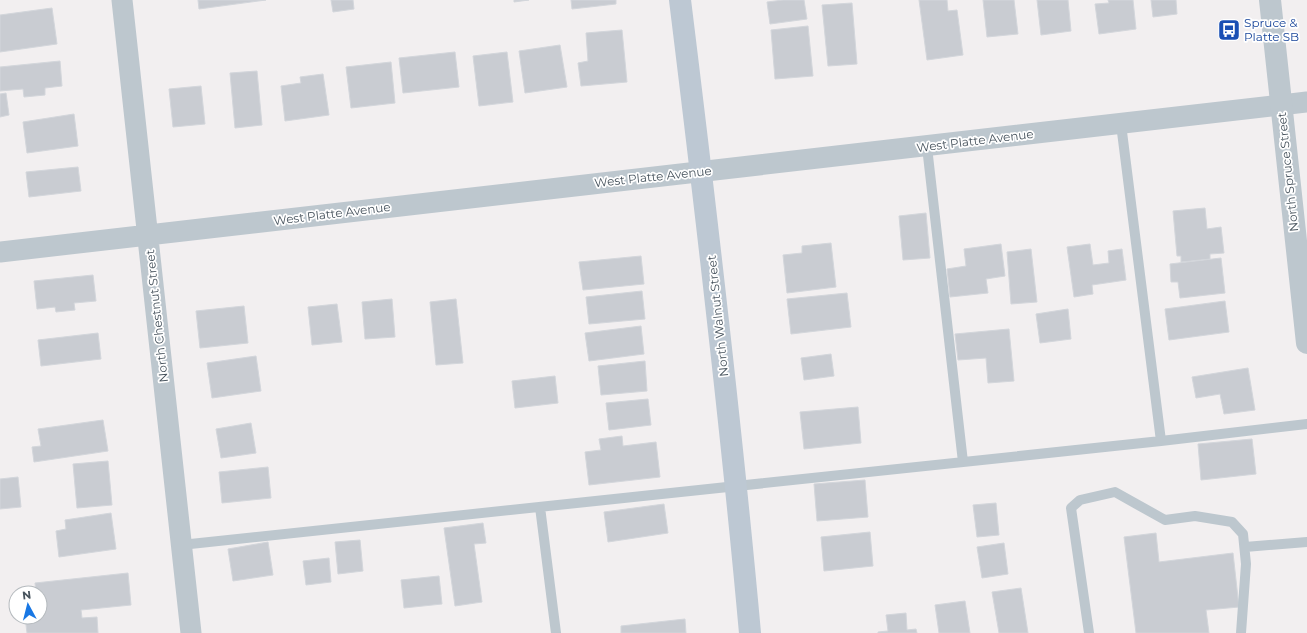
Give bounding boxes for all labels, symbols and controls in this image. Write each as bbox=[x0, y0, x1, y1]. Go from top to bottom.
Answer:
place label: Spruce & Platte SB bbox=[1244, 15, 1299, 44]
bus stop icon: Spruce & Platte SB bbox=[1216, 17, 1242, 43]
street label: North Spruce Street bbox=[1274, 111, 1301, 233]
street label: West Platte Avenue bbox=[916, 126, 1034, 155]
street label: West Platte Avenue bbox=[594, 163, 712, 190]
street label: West Platte Avenue bbox=[273, 199, 391, 228]
street label: North Chestnut Street bbox=[142, 249, 171, 383]
street label: North Walnut Street bbox=[704, 255, 731, 377]
north arrow bbox=[8, 585, 48, 625]
text: N bbox=[22, 588, 32, 603]

